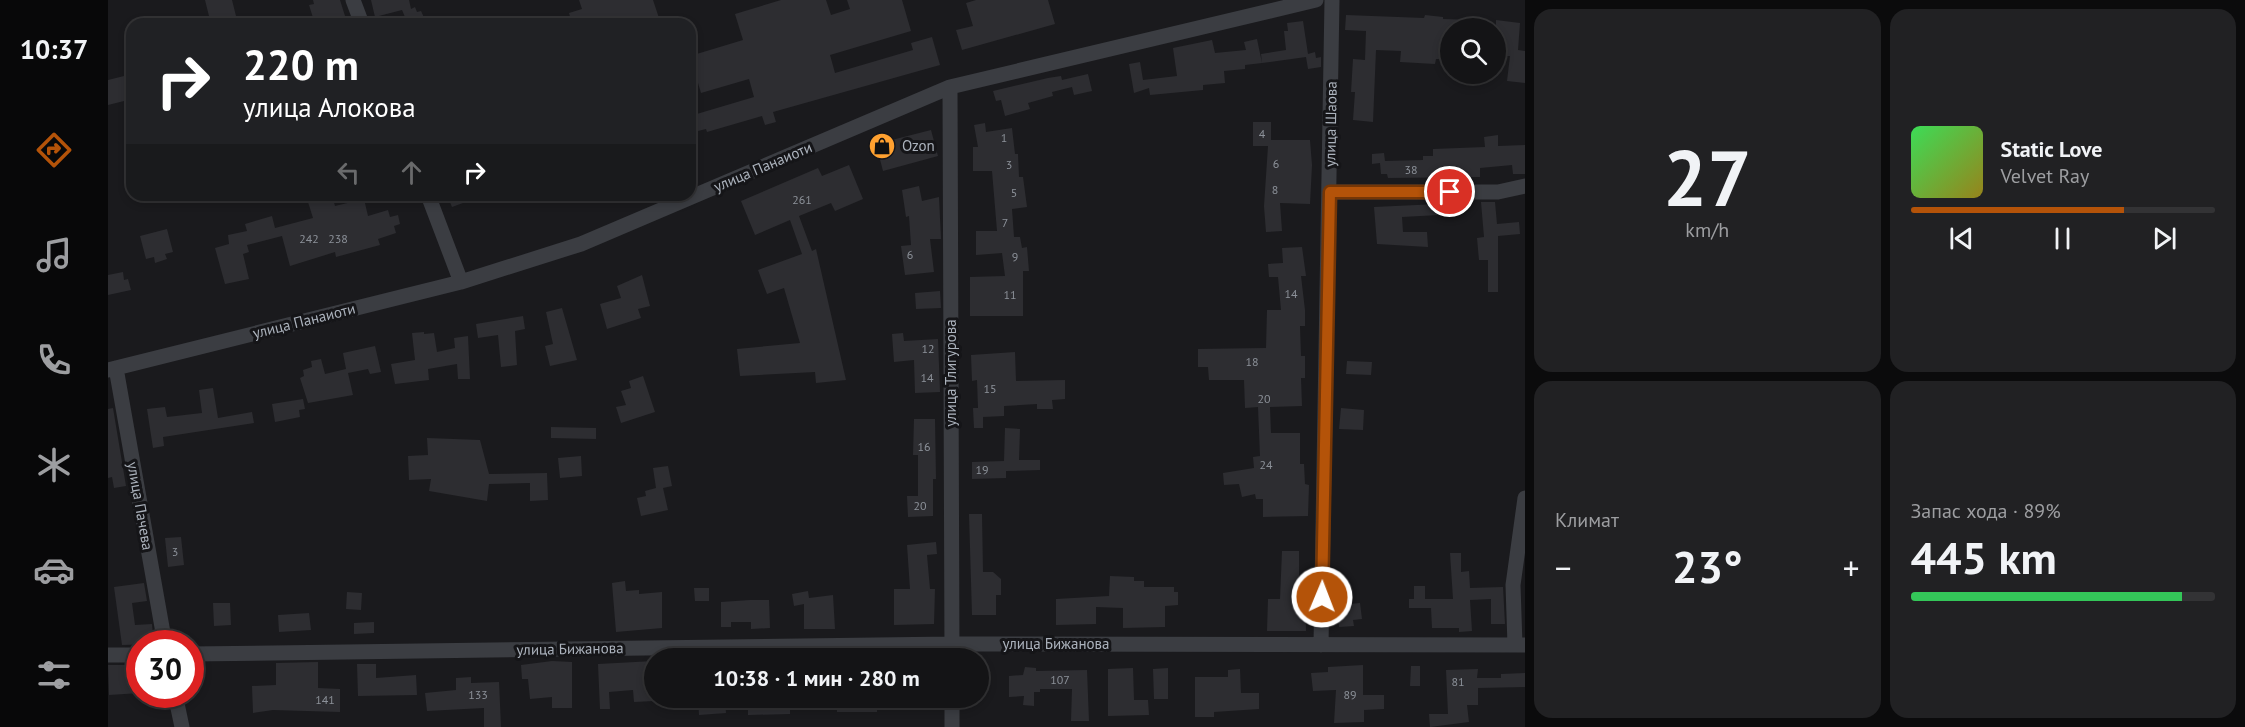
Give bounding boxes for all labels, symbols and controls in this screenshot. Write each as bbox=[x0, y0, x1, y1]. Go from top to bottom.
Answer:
map controls bbox=[1440, 18, 1506, 84]
button: search bbox=[1440, 18, 1506, 84]
text: 10:37 bbox=[20, 32, 88, 66]
text: 220 m bbox=[243, 37, 359, 92]
icon: right bbox=[144, 42, 222, 120]
street label: улица Шаова bbox=[1320, 81, 1341, 167]
text: улица Алокова bbox=[243, 90, 416, 124]
house number: 4 bbox=[1259, 126, 1266, 141]
text: 27 bbox=[1663, 127, 1751, 228]
icon: directions bbox=[33, 129, 75, 171]
house number: 1 bbox=[1001, 130, 1007, 145]
shop icon: Ozon bbox=[867, 131, 897, 161]
text: Static Love bbox=[2001, 135, 2103, 163]
place label: Ozon bbox=[902, 136, 935, 155]
street label: улица Панаиоти bbox=[711, 137, 815, 196]
icon: left bbox=[332, 156, 365, 189]
icon: ahead bbox=[395, 156, 428, 189]
icon: right bbox=[458, 156, 491, 189]
house number: 6 bbox=[1273, 156, 1279, 171]
house number: 3 bbox=[1006, 157, 1012, 172]
house number: 38 bbox=[1404, 162, 1418, 177]
text: Velvet Ray bbox=[2001, 163, 2089, 189]
pin bbox=[1424, 166, 1475, 217]
icon: arrive bbox=[1433, 175, 1466, 208]
house number: 8 bbox=[1272, 182, 1278, 197]
house number: 5 bbox=[1011, 185, 1017, 200]
house number: 261 bbox=[792, 192, 812, 207]
house number: 7 bbox=[1002, 215, 1008, 230]
text: km/h bbox=[1685, 217, 1729, 243]
icon: previous bbox=[1945, 222, 1978, 255]
icon: pause bbox=[2046, 222, 2079, 255]
icon: next bbox=[2148, 222, 2181, 255]
house number: 242 bbox=[299, 231, 319, 246]
house number: 238 bbox=[328, 231, 348, 246]
icon: music bbox=[33, 234, 75, 276]
house number: 6 bbox=[907, 247, 913, 262]
house number: 9 bbox=[1012, 249, 1018, 264]
house number: 14 bbox=[1284, 286, 1298, 301]
house number: 11 bbox=[1003, 287, 1017, 302]
street label: улица Панаиоти bbox=[251, 299, 357, 342]
street label: улица Тлигурова bbox=[941, 319, 960, 427]
icon: phone bbox=[33, 339, 75, 381]
house number: 12 bbox=[921, 341, 935, 356]
house number: 18 bbox=[1245, 354, 1259, 369]
house number: 14 bbox=[920, 370, 934, 385]
house number: 15 bbox=[983, 381, 997, 396]
house number: 20 bbox=[1257, 391, 1271, 406]
house number: 16 bbox=[917, 439, 931, 454]
icon: climate bbox=[33, 444, 75, 486]
house number: 24 bbox=[1259, 457, 1273, 472]
street label: улица Пачева bbox=[123, 460, 158, 552]
house number: 19 bbox=[975, 462, 989, 477]
house number: 20 bbox=[913, 498, 927, 513]
text: Запас хода · 89% bbox=[1911, 498, 2061, 524]
text: Климат bbox=[1555, 507, 1619, 533]
text: 445 km bbox=[1911, 528, 2057, 586]
text: 23° bbox=[1672, 537, 1743, 595]
house number: 3 bbox=[172, 544, 178, 559]
text: − bbox=[1555, 546, 1572, 589]
text: + bbox=[1843, 546, 1859, 589]
icon: car bbox=[33, 549, 75, 591]
position arrow bbox=[1290, 565, 1354, 629]
speed limit sign: 30 bbox=[126, 630, 204, 708]
street label: улица Бижанова bbox=[1002, 634, 1110, 653]
street label: улица Бижанова bbox=[516, 638, 624, 659]
icon: filters bbox=[33, 654, 75, 696]
text: 10:38 · 1 мин · 280 m bbox=[713, 664, 920, 692]
house number: 107 bbox=[1050, 672, 1070, 687]
house number: 81 bbox=[1451, 674, 1465, 689]
house number: 133 bbox=[468, 687, 488, 702]
house number: 89 bbox=[1343, 687, 1357, 702]
house number: 141 bbox=[315, 692, 335, 707]

